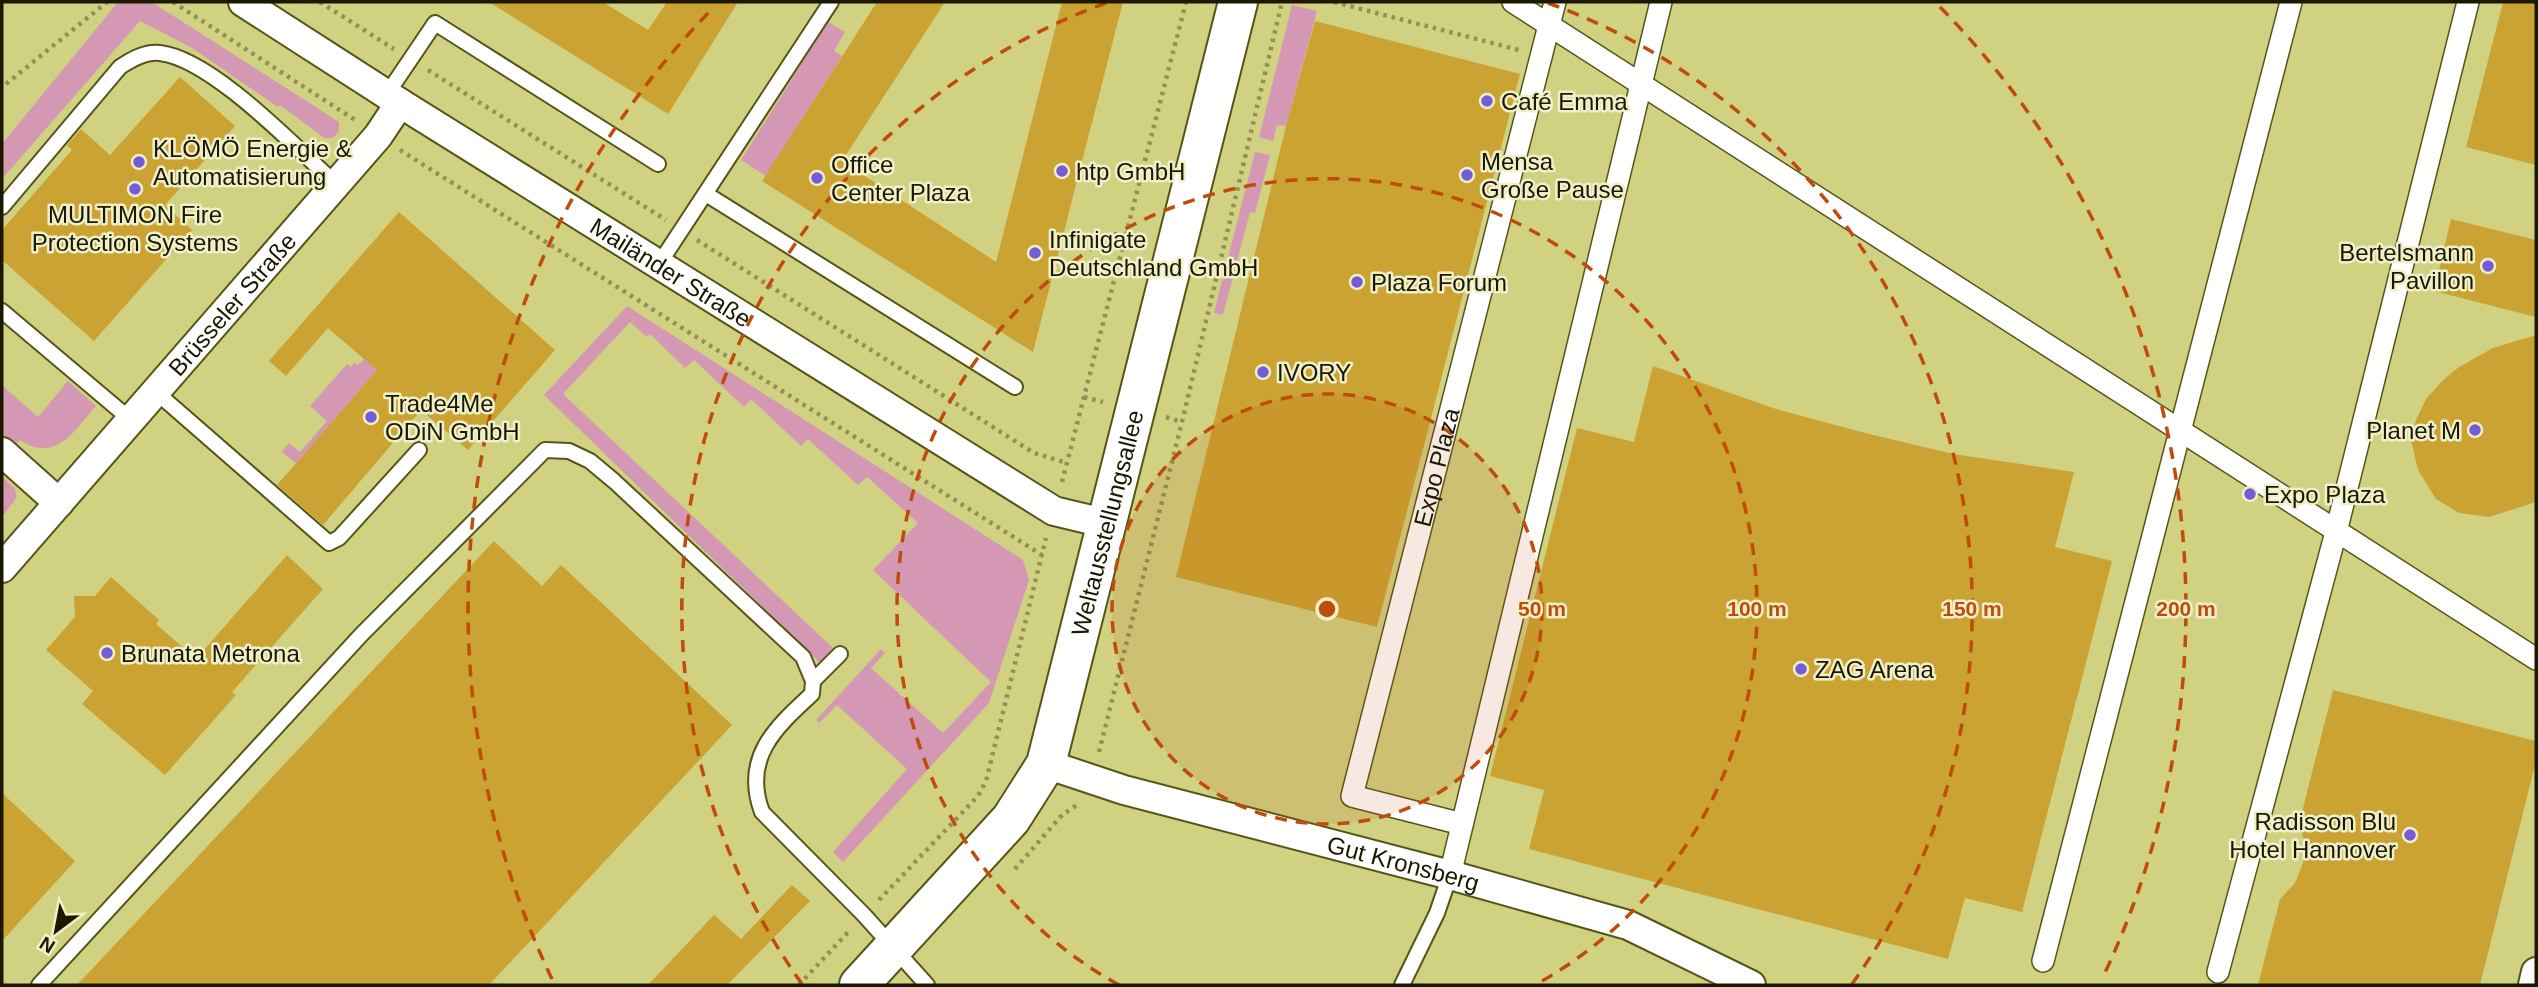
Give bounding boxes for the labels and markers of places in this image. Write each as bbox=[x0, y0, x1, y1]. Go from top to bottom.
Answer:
place label: Café Emma bbox=[1501, 88, 1628, 115]
marker: Café Emma bbox=[1479, 93, 1495, 109]
place label: KLÖMÖ Energie & Automatisierung bbox=[153, 135, 352, 190]
place label: Mensa Große Pause bbox=[1481, 148, 1624, 203]
place label: Office Center Plaza bbox=[831, 151, 970, 206]
marker: KLÖMÖ Energie & Automatisierung bbox=[131, 154, 147, 170]
place label: htp GmbH bbox=[1076, 158, 1185, 185]
marker: htp GmbH bbox=[1054, 163, 1070, 179]
marker: Mensa Große Pause bbox=[1459, 167, 1475, 183]
marker: Office Center Plaza bbox=[809, 170, 825, 186]
marker: MULTIMON Fire Protection Systems bbox=[127, 181, 143, 197]
place label: MULTIMON Fire Protection Systems bbox=[32, 201, 238, 256]
place label: Infinigate Deutschland GmbH bbox=[1049, 226, 1258, 281]
place label: Bertelsmann Pavillon bbox=[2339, 239, 2474, 294]
marker: Infinigate Deutschland GmbH bbox=[1027, 245, 1043, 261]
marker: Bertelsmann Pavillon bbox=[2480, 258, 2496, 274]
place label: Plaza Forum bbox=[1371, 269, 1507, 296]
marker: Plaza Forum bbox=[1349, 274, 1365, 290]
place label: IVORY bbox=[1277, 359, 1351, 386]
marker: IVORY bbox=[1255, 364, 1271, 380]
place label: Trade4Me ODiN GmbH bbox=[385, 390, 520, 445]
marker: Trade4Me ODiN GmbH bbox=[363, 409, 379, 425]
place label: Planet M bbox=[2366, 417, 2461, 444]
marker: Planet M bbox=[2467, 422, 2483, 438]
place label: Expo Plaza bbox=[2264, 481, 2386, 508]
marker: Expo Plaza bbox=[2242, 486, 2258, 502]
centre of rings bbox=[1315, 597, 1339, 621]
place label: Brunata Metrona bbox=[121, 640, 300, 667]
marker: Brunata Metrona bbox=[99, 645, 115, 661]
place label: ZAG Arena bbox=[1815, 656, 1934, 683]
marker: ZAG Arena bbox=[1793, 661, 1809, 677]
place label: Radisson Blu Hotel Hannover bbox=[2229, 808, 2396, 863]
marker: Radisson Blu Hotel Hannover bbox=[2402, 827, 2418, 843]

